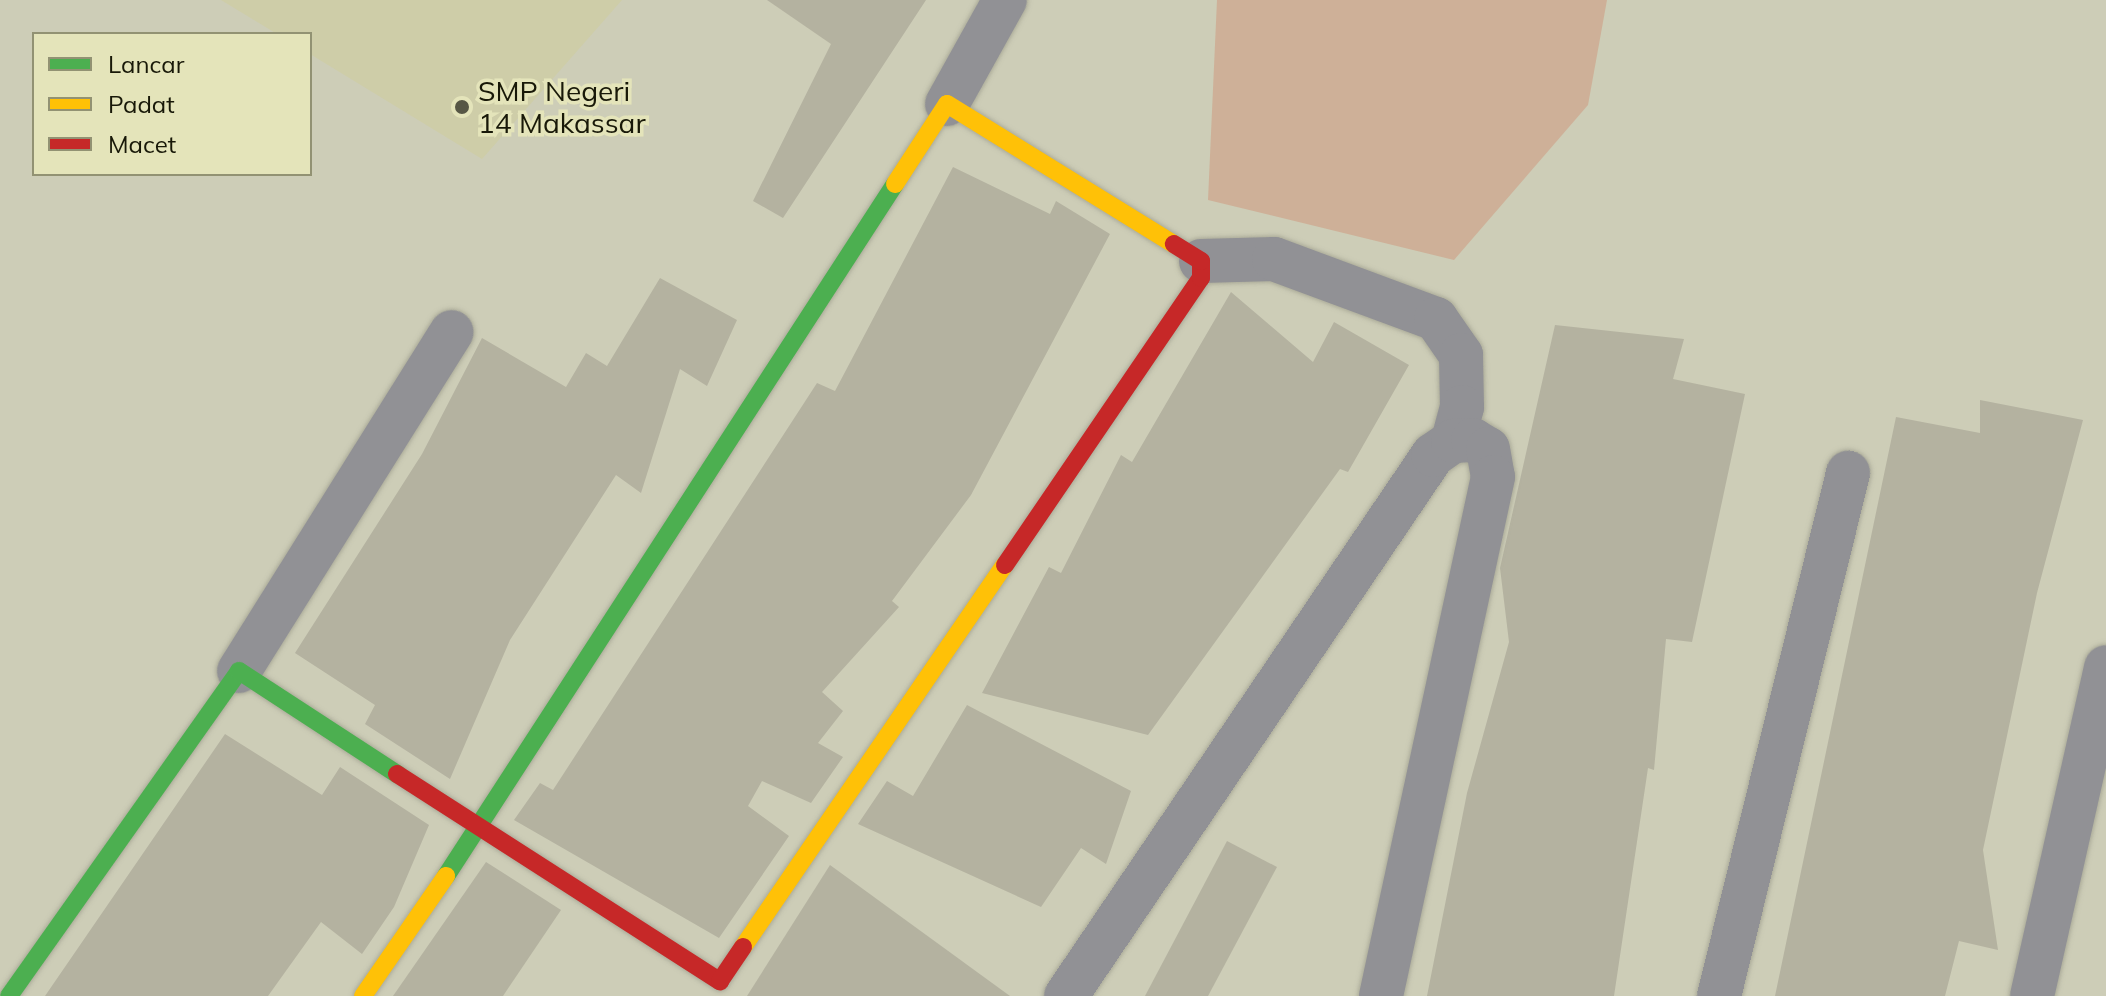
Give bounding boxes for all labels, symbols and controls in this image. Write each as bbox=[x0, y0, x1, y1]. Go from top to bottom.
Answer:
legend bbox=[32, 32, 312, 176]
text: Lancar bbox=[108, 49, 184, 79]
place label: SMP Negeri 14 Makassar bbox=[478, 74, 646, 140]
text: Padat bbox=[108, 89, 175, 119]
marker: SMP Negeri 14 Makassar bbox=[453, 98, 471, 116]
text: Macet bbox=[108, 129, 176, 159]

